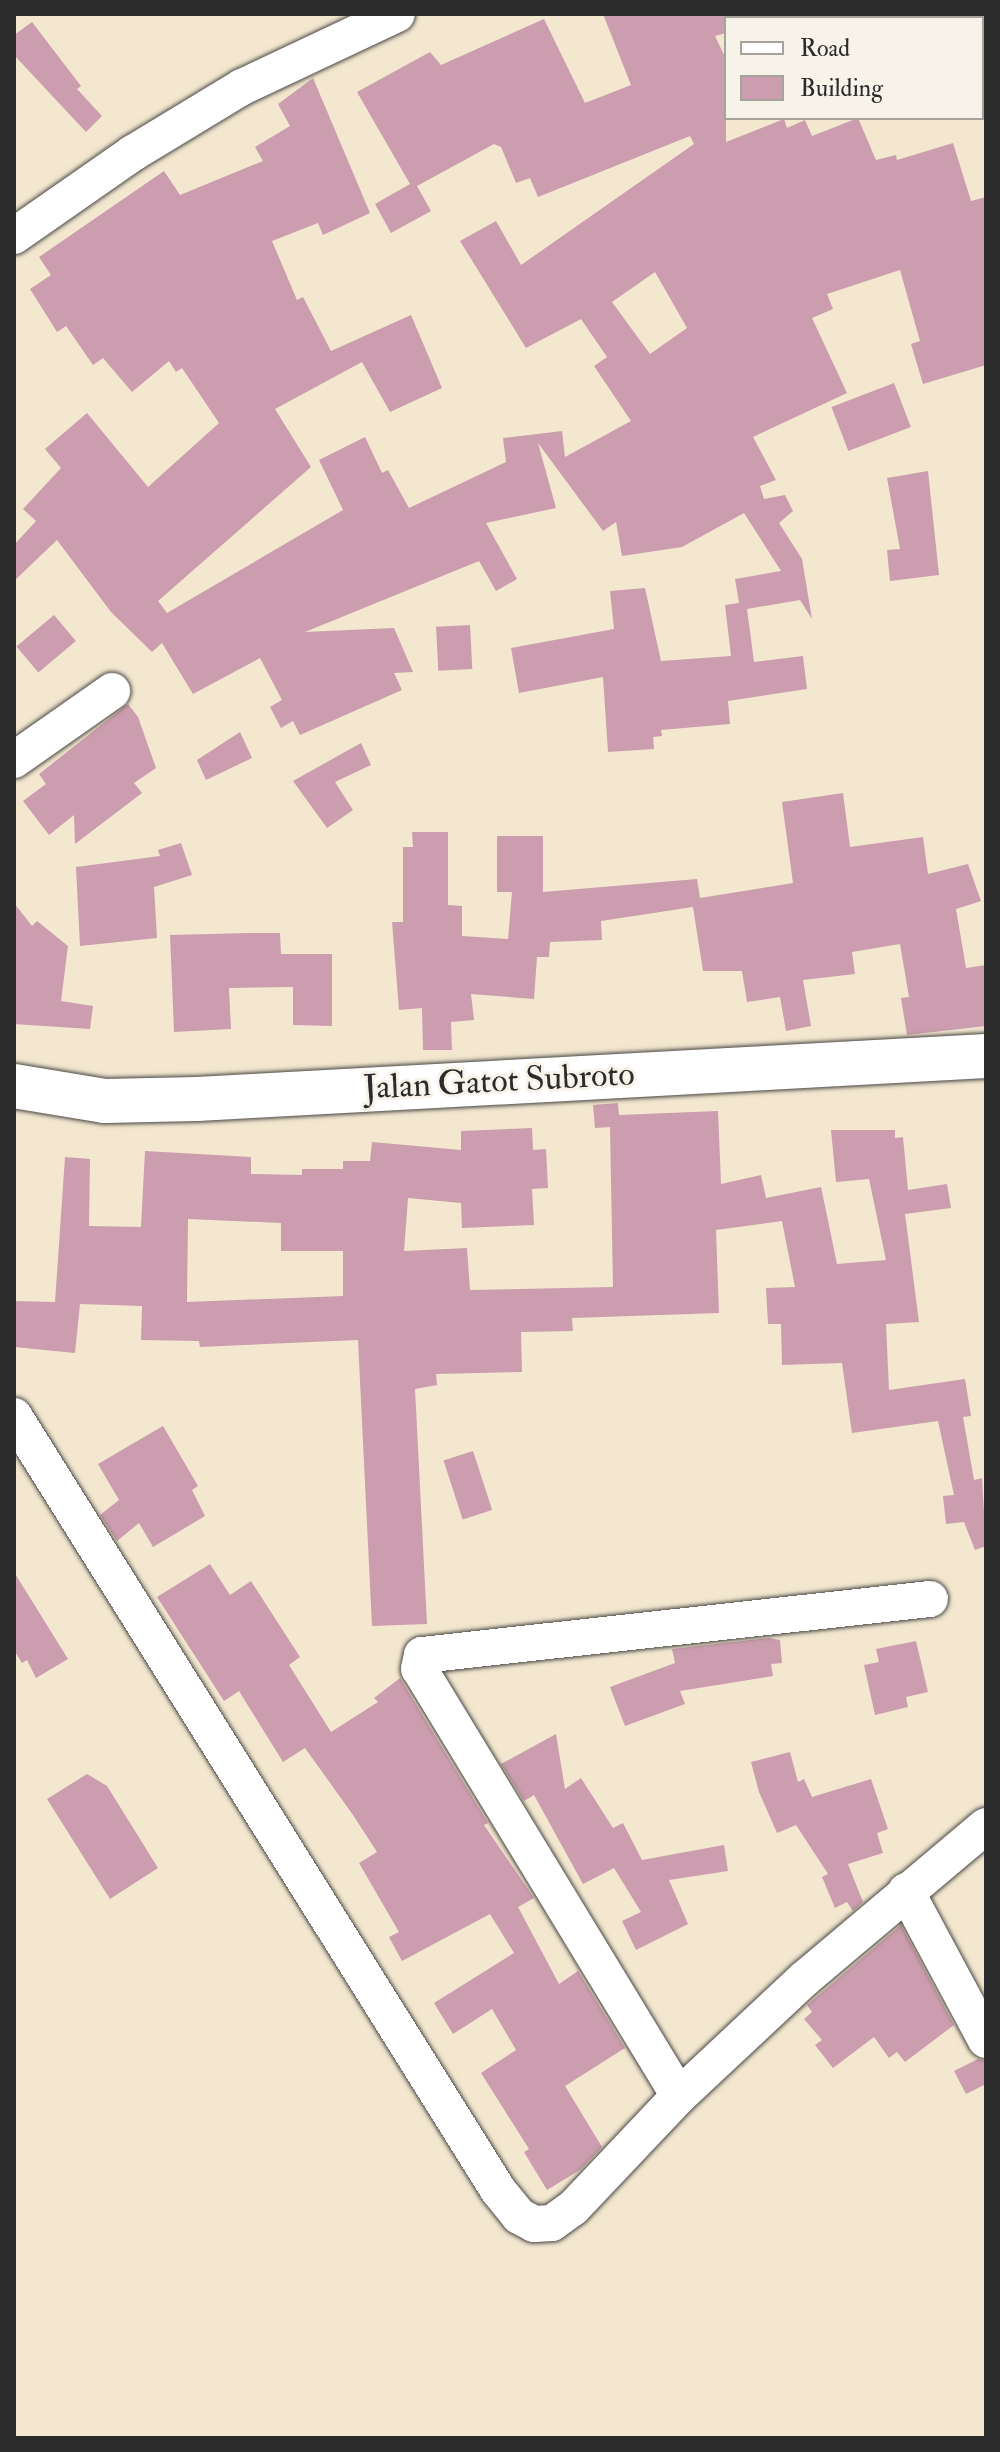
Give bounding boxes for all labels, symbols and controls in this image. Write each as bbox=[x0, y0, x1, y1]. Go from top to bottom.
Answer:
legend bbox=[724, 16, 984, 120]
text: Road bbox=[800, 33, 850, 64]
text: Building bbox=[800, 73, 883, 104]
street label: Jalan Gatot Subroto bbox=[362, 1054, 636, 1108]

